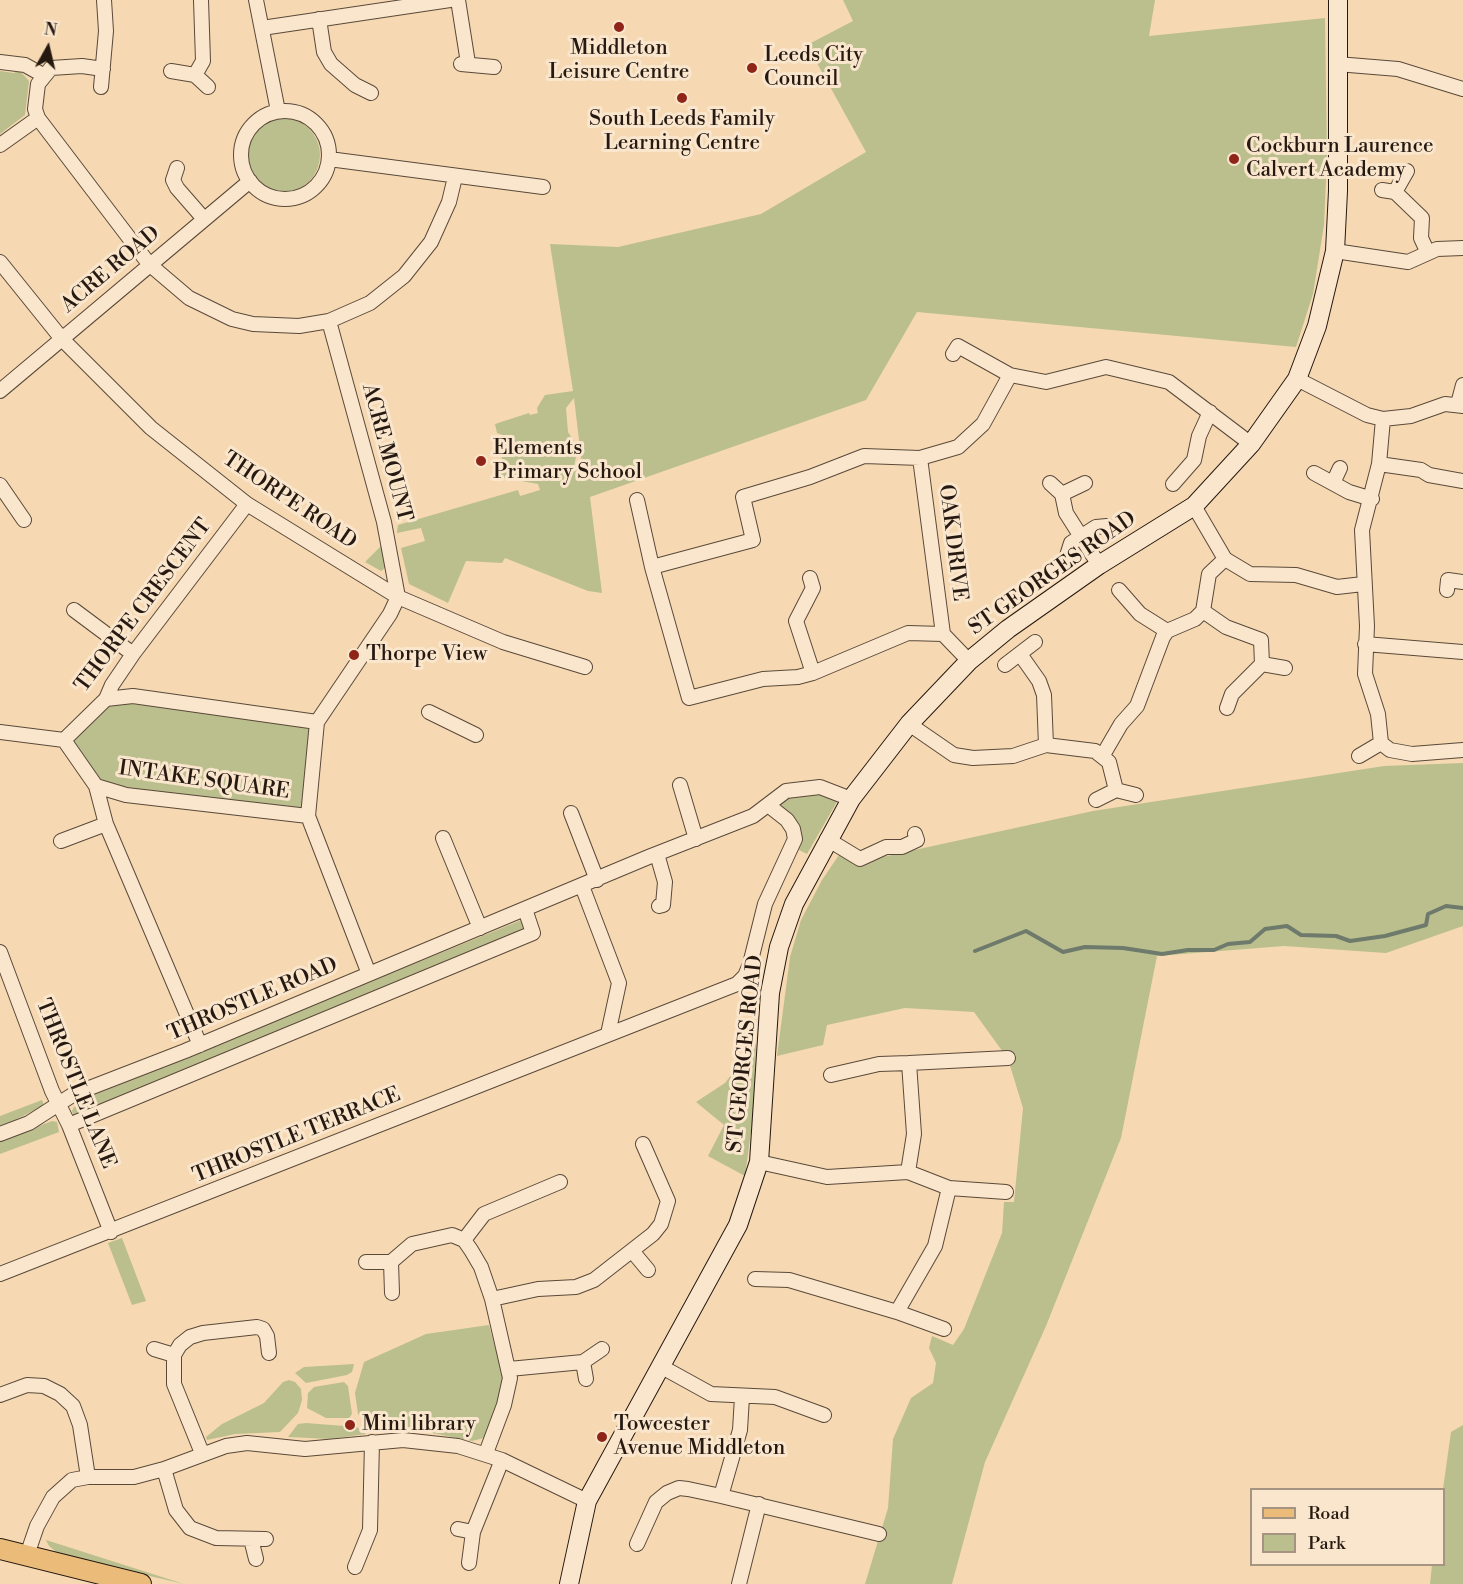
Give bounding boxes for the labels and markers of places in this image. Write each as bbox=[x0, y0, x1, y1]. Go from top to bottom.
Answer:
marker: Middleton Leisure Centre bbox=[612, 20, 626, 34]
place label: Middleton Leisure Centre bbox=[549, 36, 689, 86]
place label: Leeds City Council bbox=[764, 43, 863, 93]
marker: Leeds City Council bbox=[745, 61, 759, 75]
marker: South Leeds Family Learning Centre bbox=[675, 91, 689, 105]
place label: South Leeds Family Learning Centre bbox=[589, 107, 775, 157]
place label: Cockburn Laurence Calvert Academy bbox=[1246, 134, 1434, 184]
marker: Cockburn Laurence Calvert Academy bbox=[1227, 152, 1241, 166]
place label: Elements Primary School bbox=[493, 436, 642, 486]
marker: Elements Primary School bbox=[474, 454, 488, 468]
place label: Thorpe View bbox=[366, 642, 487, 668]
marker: Thorpe View bbox=[347, 648, 361, 662]
place label: Mini library bbox=[362, 1412, 476, 1438]
place label: Towcester Avenue Middleton bbox=[614, 1412, 785, 1462]
marker: Mini library bbox=[343, 1418, 357, 1432]
marker: Towcester Avenue Middleton bbox=[595, 1430, 609, 1444]

